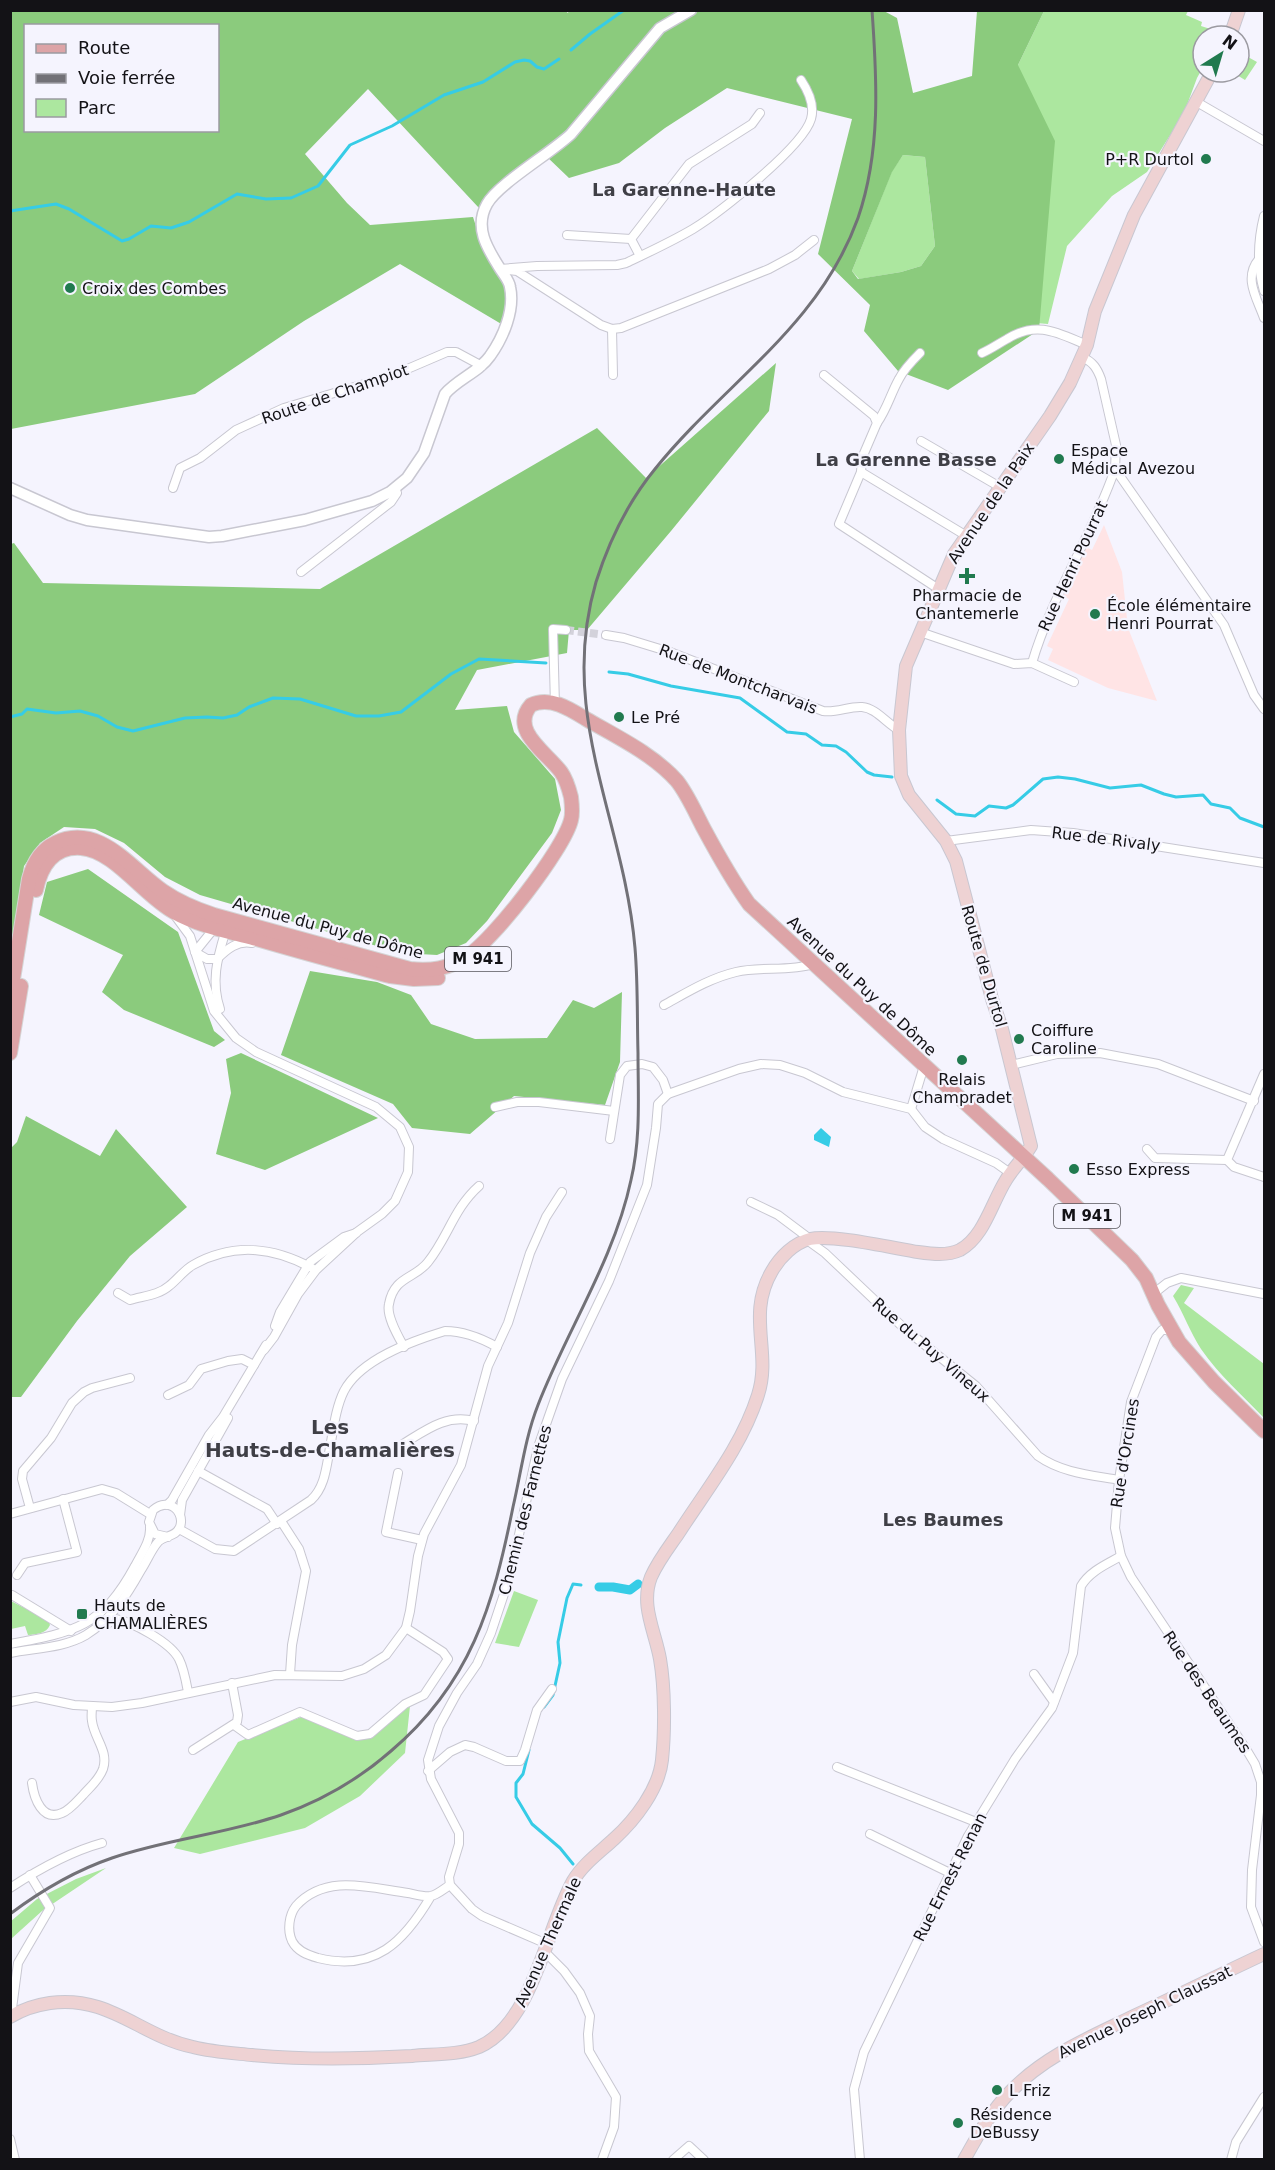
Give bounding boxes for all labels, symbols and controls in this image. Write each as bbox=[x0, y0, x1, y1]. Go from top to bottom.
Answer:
legend bbox=[24, 24, 219, 132]
north arrow bbox=[1191, 24, 1251, 84]
text: N bbox=[1219, 31, 1241, 54]
text: Route bbox=[78, 37, 130, 58]
text: Voie ferrée bbox=[78, 67, 175, 88]
text: Parc bbox=[78, 97, 116, 118]
place label: P+R Durtol bbox=[1105, 150, 1194, 169]
marker: P+R Durtol bbox=[1199, 152, 1213, 166]
district label: La Garenne-Haute bbox=[592, 179, 776, 200]
place label: Croix des Combes bbox=[82, 279, 227, 298]
marker: Croix des Combes bbox=[63, 281, 77, 295]
street label: Route de Champiot bbox=[259, 360, 411, 428]
street label: Avenue de la Paix bbox=[944, 439, 1038, 567]
place label: Espace Médical Avezou bbox=[1071, 441, 1195, 478]
district label: La Garenne Basse bbox=[815, 449, 997, 470]
marker: Espace Médical Avezou bbox=[1052, 452, 1066, 466]
street label: Rue Henri Pourrat bbox=[1034, 498, 1112, 634]
marker: Pharmacie de Chantemerle bbox=[960, 569, 974, 583]
place label: Pharmacie de Chantemerle bbox=[912, 586, 1022, 623]
place label: École élémentaire Henri Pourrat bbox=[1107, 596, 1251, 633]
marker: École élémentaire Henri Pourrat bbox=[1088, 607, 1102, 621]
street label: Rue de Montcharvais bbox=[656, 640, 820, 718]
place label: Le Pré bbox=[631, 708, 680, 727]
marker: Le Pré bbox=[612, 710, 626, 724]
street label: Rue de Rivaly bbox=[1051, 823, 1161, 855]
street label: Avenue du Puy de Dôme bbox=[231, 893, 425, 963]
street label: Route de Durtol bbox=[957, 903, 1011, 1029]
street label: Avenue du Puy de Dôme bbox=[784, 912, 940, 1060]
road number: M 941 bbox=[445, 947, 511, 971]
place label: Coiffure Caroline bbox=[1031, 1021, 1097, 1058]
marker: Coiffure Caroline bbox=[1012, 1032, 1026, 1046]
marker: Relais Champradet bbox=[955, 1053, 969, 1067]
place label: Relais Champradet bbox=[912, 1070, 1012, 1107]
place label: Esso Express bbox=[1086, 1160, 1190, 1179]
marker: Esso Express bbox=[1067, 1162, 1081, 1176]
road number: M 941 bbox=[1054, 1204, 1120, 1228]
street label: Rue du Puy Vineux bbox=[868, 1294, 994, 1406]
street label: Rue d'Orcines bbox=[1107, 1397, 1143, 1509]
district label: Les Hauts-de-Chamalières bbox=[205, 1415, 455, 1462]
street label: Chemin des Farnettes bbox=[495, 1423, 555, 1597]
district label: Les Baumes bbox=[882, 1509, 1004, 1530]
place label: Hauts de CHAMALIÈRES bbox=[94, 1596, 208, 1633]
marker: Hauts de CHAMALIÈRES bbox=[75, 1607, 89, 1621]
street label: Rue des Beaumes bbox=[1159, 1627, 1255, 1757]
street label: Rue Ernest Renan bbox=[909, 1809, 991, 1945]
street label: Avenue Thermale bbox=[511, 1874, 585, 2010]
street label: Avenue Joseph Claussat bbox=[1055, 1962, 1235, 2062]
place label: L Friz bbox=[1009, 2081, 1050, 2100]
marker: L Friz bbox=[990, 2083, 1004, 2097]
place label: Résidence DeBussy bbox=[970, 2105, 1052, 2142]
marker: Résidence DeBussy bbox=[951, 2116, 965, 2130]

